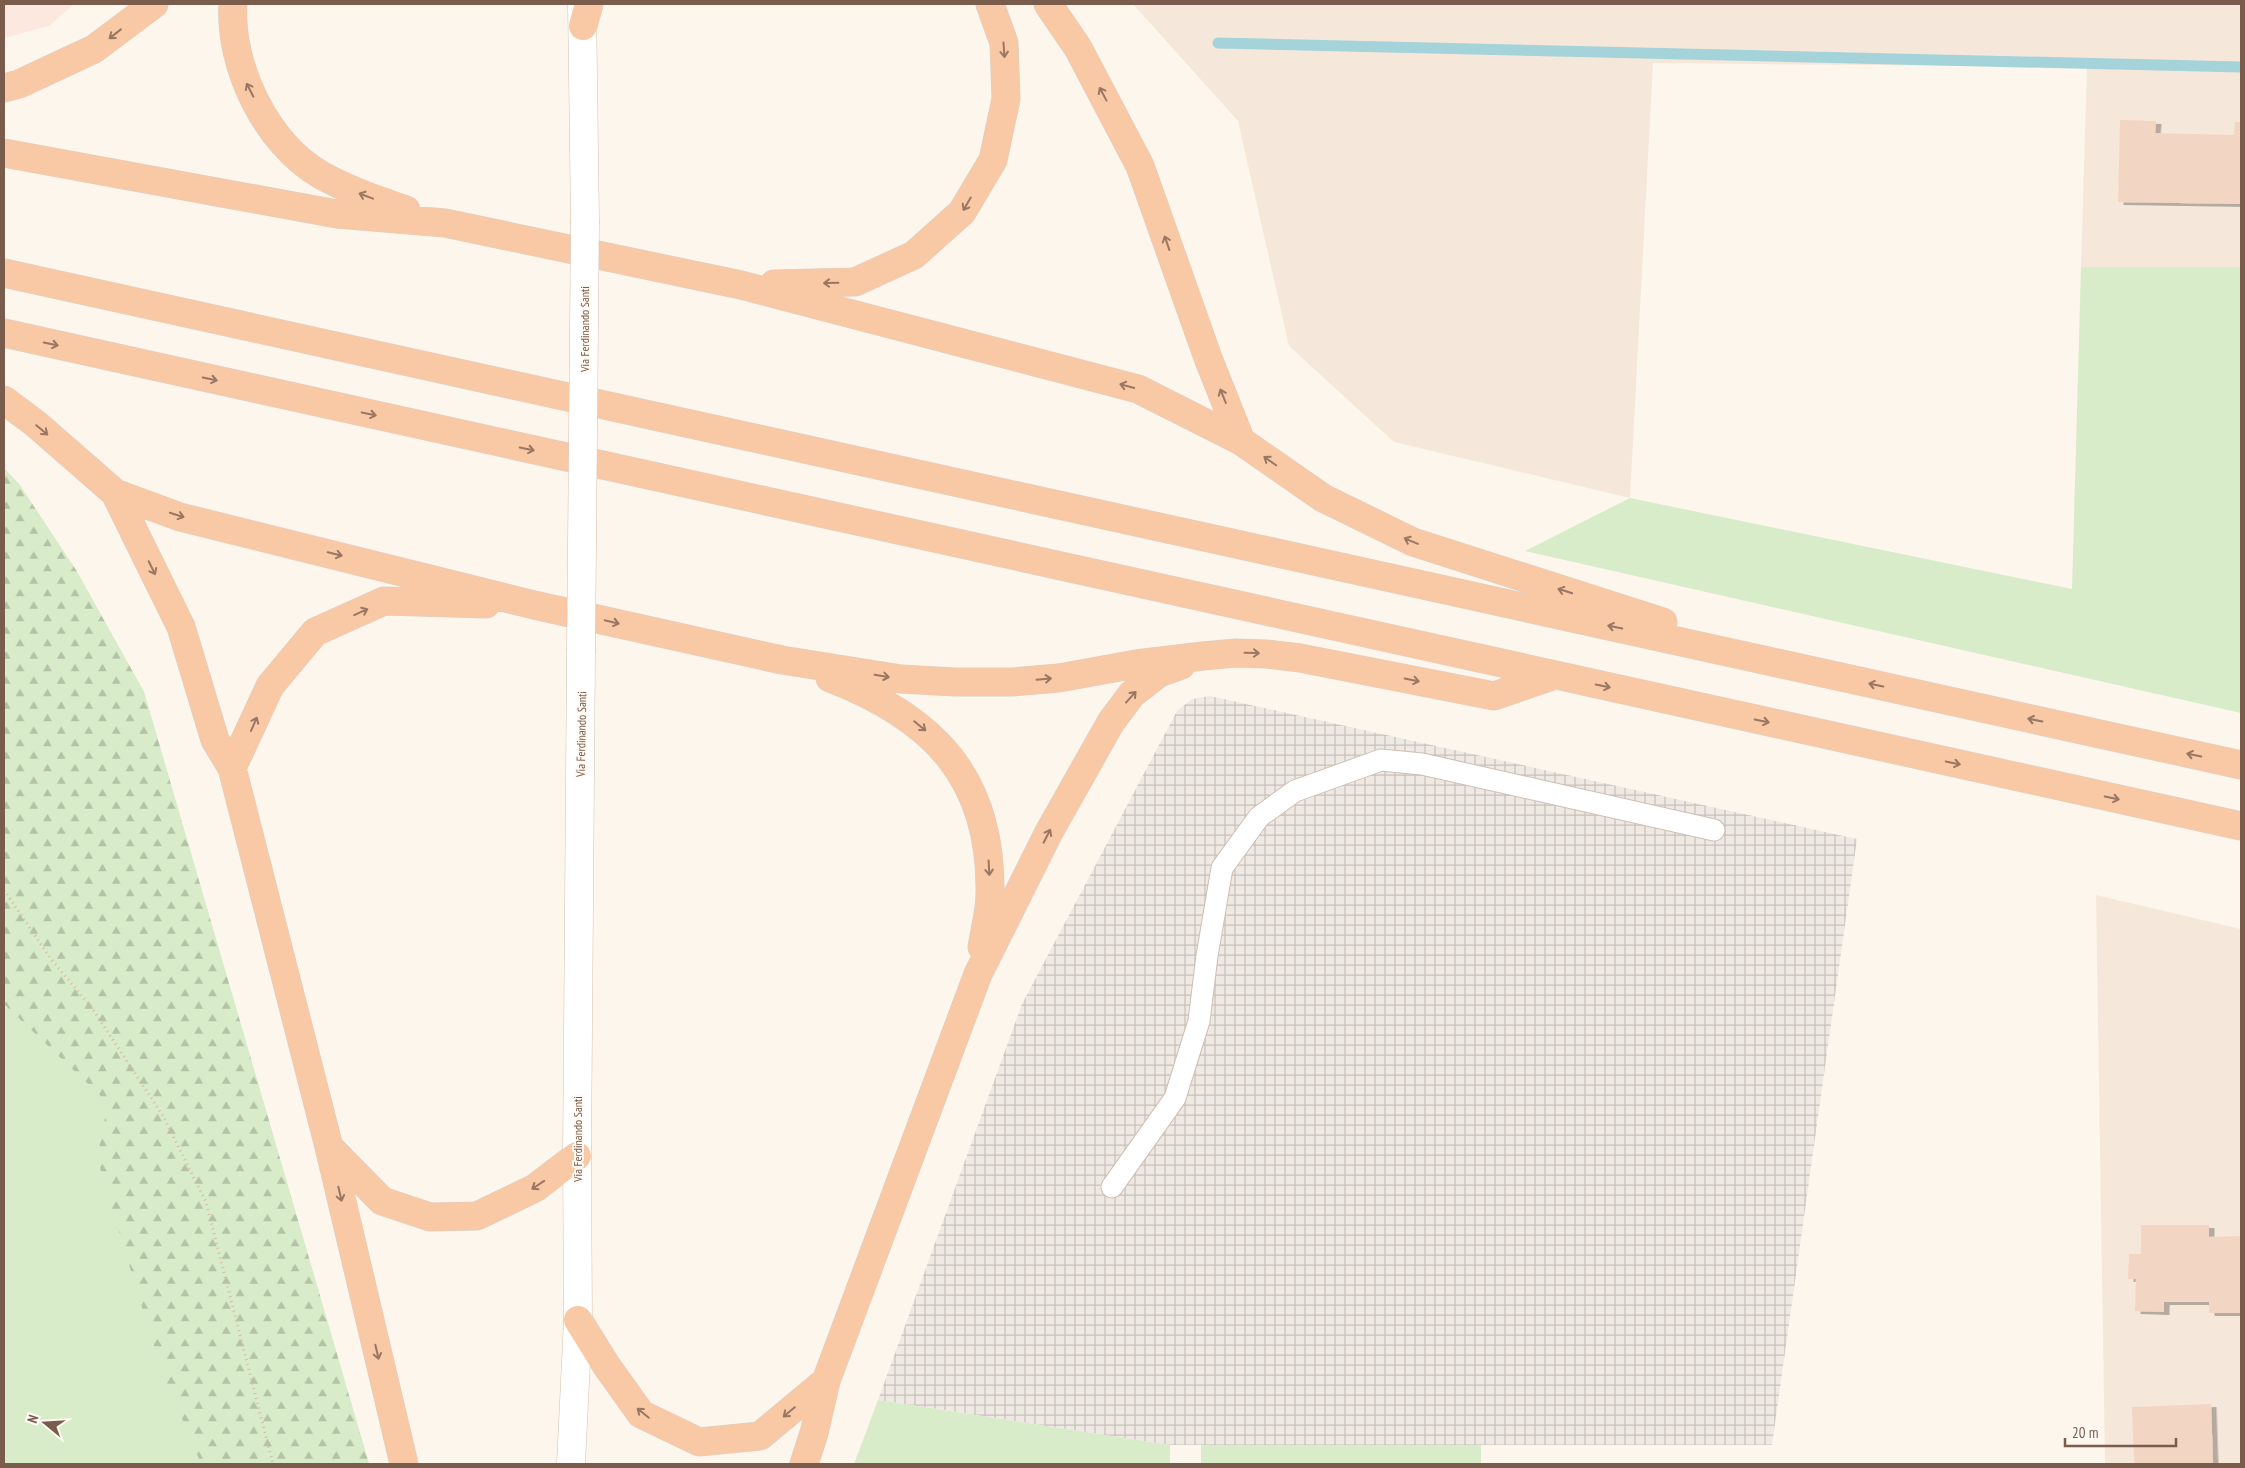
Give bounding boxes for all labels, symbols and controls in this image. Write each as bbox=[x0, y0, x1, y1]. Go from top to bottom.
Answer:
one-way arrow bbox=[109, 28, 122, 39]
one-way arrow bbox=[999, 42, 1008, 58]
one-way arrow bbox=[244, 83, 254, 97]
one-way arrow bbox=[1098, 87, 1108, 102]
one-way arrow bbox=[359, 191, 374, 200]
one-way arrow bbox=[961, 197, 971, 211]
one-way arrow bbox=[1162, 236, 1171, 251]
one-way arrow bbox=[823, 278, 839, 287]
street label: Via Ferdinando Santi bbox=[577, 286, 592, 373]
one-way arrow bbox=[43, 340, 59, 349]
one-way arrow bbox=[202, 375, 218, 384]
one-way arrow bbox=[1119, 380, 1135, 390]
one-way arrow bbox=[1218, 389, 1227, 404]
one-way arrow bbox=[360, 410, 376, 419]
one-way arrow bbox=[36, 424, 49, 435]
one-way arrow bbox=[519, 445, 535, 454]
one-way arrow bbox=[1263, 456, 1277, 466]
one-way arrow bbox=[169, 511, 185, 521]
one-way arrow bbox=[1404, 536, 1419, 545]
one-way arrow bbox=[327, 550, 343, 560]
one-way arrow bbox=[148, 560, 157, 575]
one-way arrow bbox=[1558, 586, 1574, 595]
one-way arrow bbox=[353, 606, 368, 616]
one-way arrow bbox=[603, 618, 619, 627]
one-way arrow bbox=[1607, 622, 1623, 632]
one-way arrow bbox=[1244, 649, 1260, 658]
one-way arrow bbox=[874, 671, 890, 681]
one-way arrow bbox=[1036, 674, 1052, 684]
one-way arrow bbox=[1403, 676, 1419, 685]
one-way arrow bbox=[1869, 680, 1885, 689]
one-way arrow bbox=[1595, 682, 1611, 691]
street label: Via Ferdinando Santi bbox=[573, 691, 589, 778]
one-way arrow bbox=[1125, 691, 1136, 704]
one-way arrow bbox=[2027, 715, 2043, 724]
one-way arrow bbox=[249, 717, 259, 732]
one-way arrow bbox=[1753, 717, 1769, 726]
one-way arrow bbox=[913, 721, 926, 732]
one-way arrow bbox=[2186, 749, 2202, 759]
one-way arrow bbox=[1945, 759, 1961, 768]
one-way arrow bbox=[2104, 793, 2120, 803]
one-way arrow bbox=[1043, 829, 1052, 844]
one-way arrow bbox=[985, 859, 994, 875]
street label: Via Ferdinando Santi bbox=[570, 1096, 585, 1183]
one-way arrow bbox=[531, 1180, 545, 1190]
one-way arrow bbox=[336, 1186, 345, 1202]
one-way arrow bbox=[373, 1344, 382, 1360]
north arrow bbox=[20, 1398, 70, 1448]
one-way arrow bbox=[636, 1407, 649, 1418]
one-way arrow bbox=[783, 1407, 796, 1418]
text: N bbox=[23, 1413, 42, 1425]
scale bar bbox=[2065, 1416, 2176, 1448]
text: 20 m bbox=[2072, 1423, 2098, 1442]

